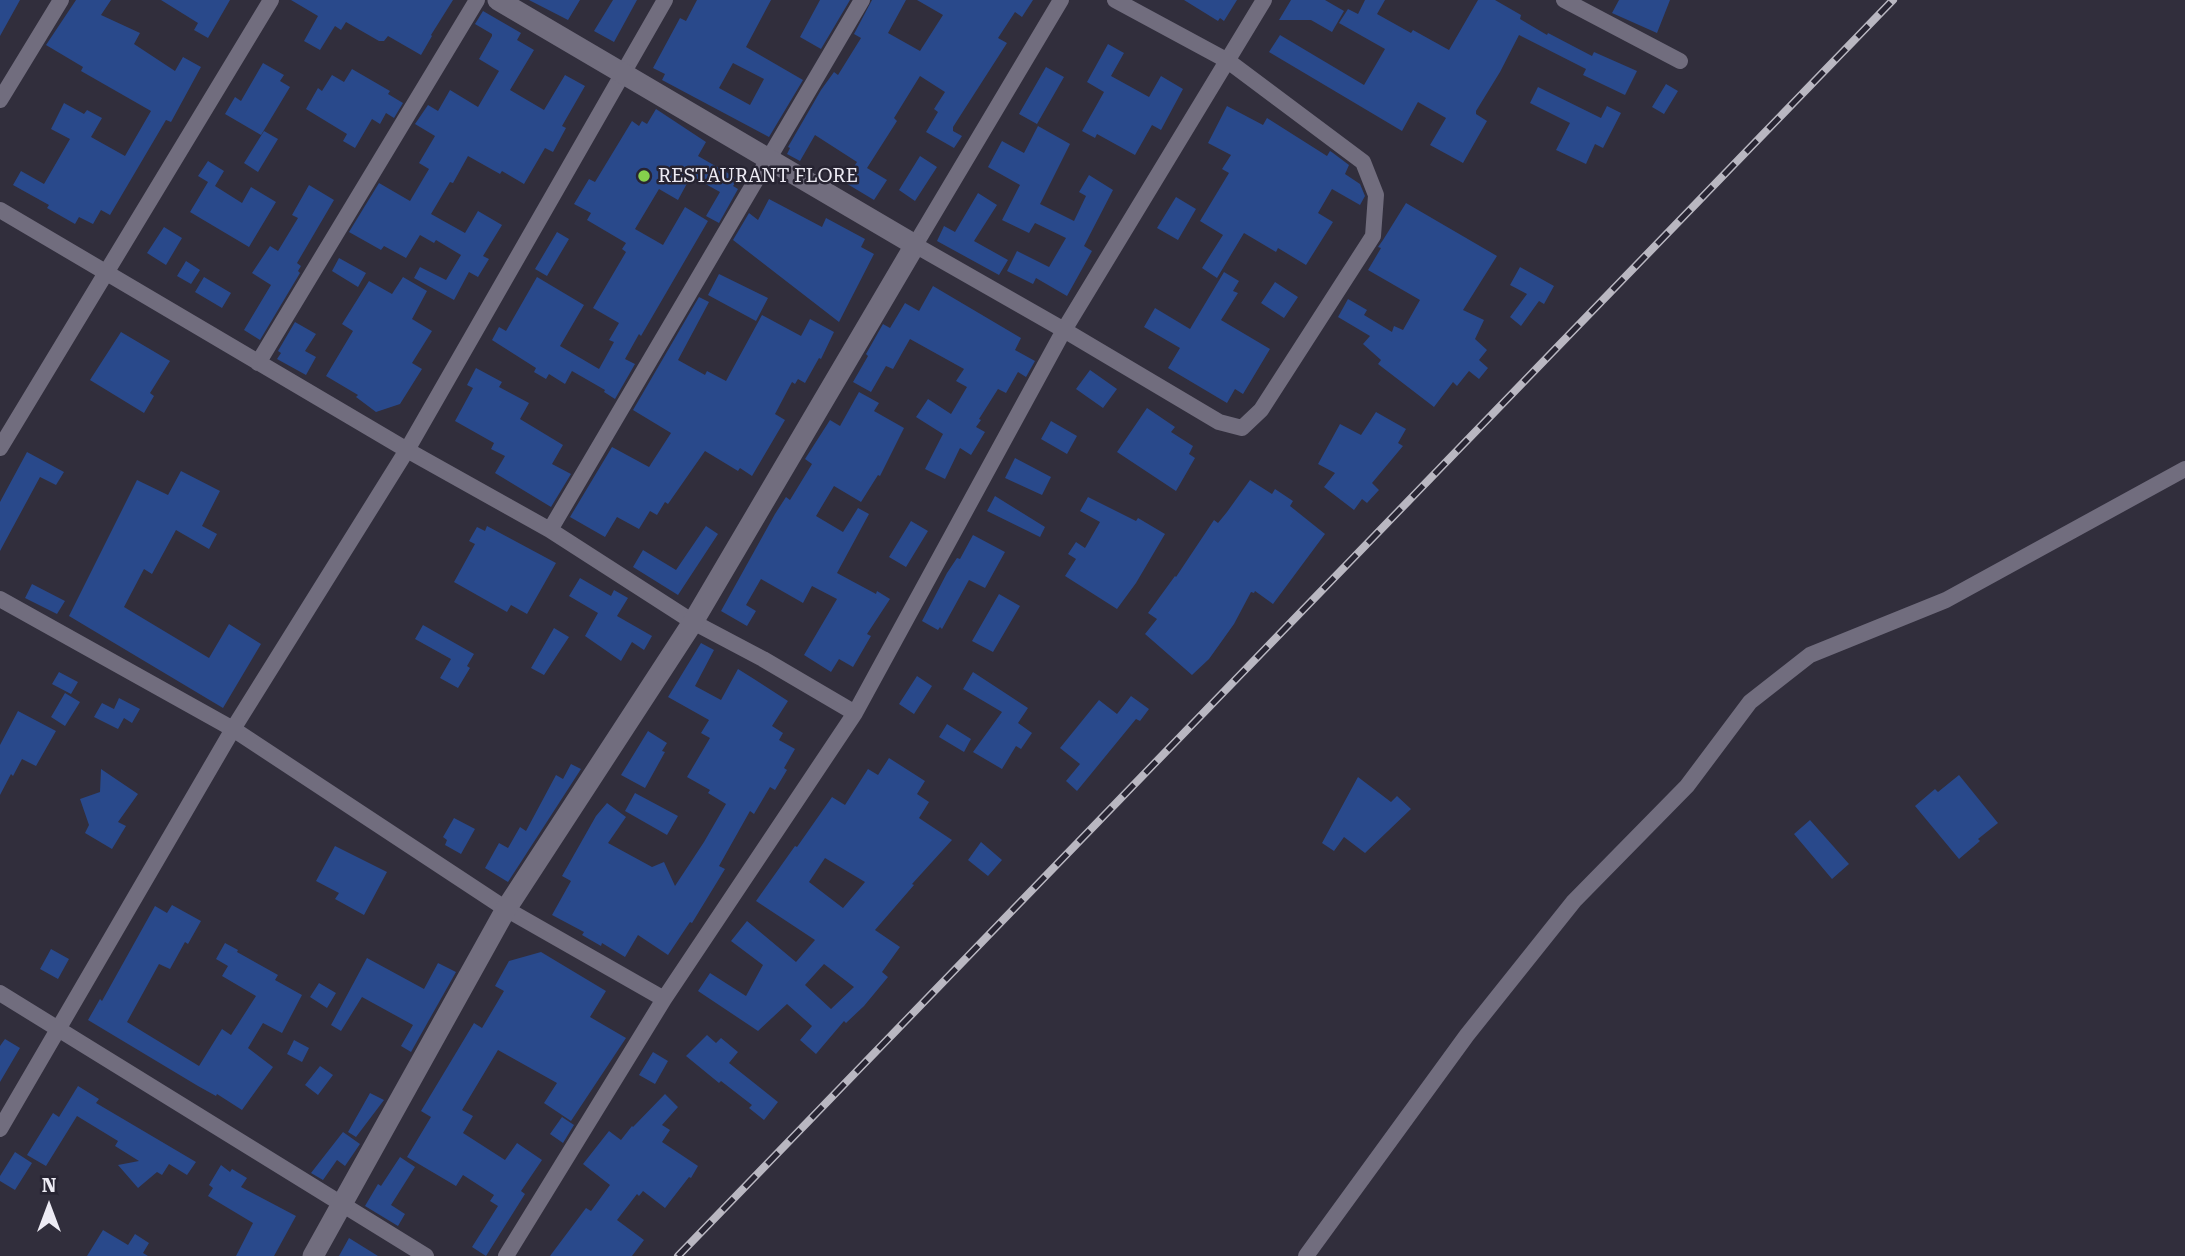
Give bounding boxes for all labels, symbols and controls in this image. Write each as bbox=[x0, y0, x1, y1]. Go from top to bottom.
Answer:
place label: RESTAURANT FLORE bbox=[658, 165, 858, 187]
marker: RESTAURANT FLORE bbox=[636, 168, 652, 184]
north arrow bbox=[14, 1172, 84, 1242]
text: N bbox=[42, 1174, 56, 1197]

